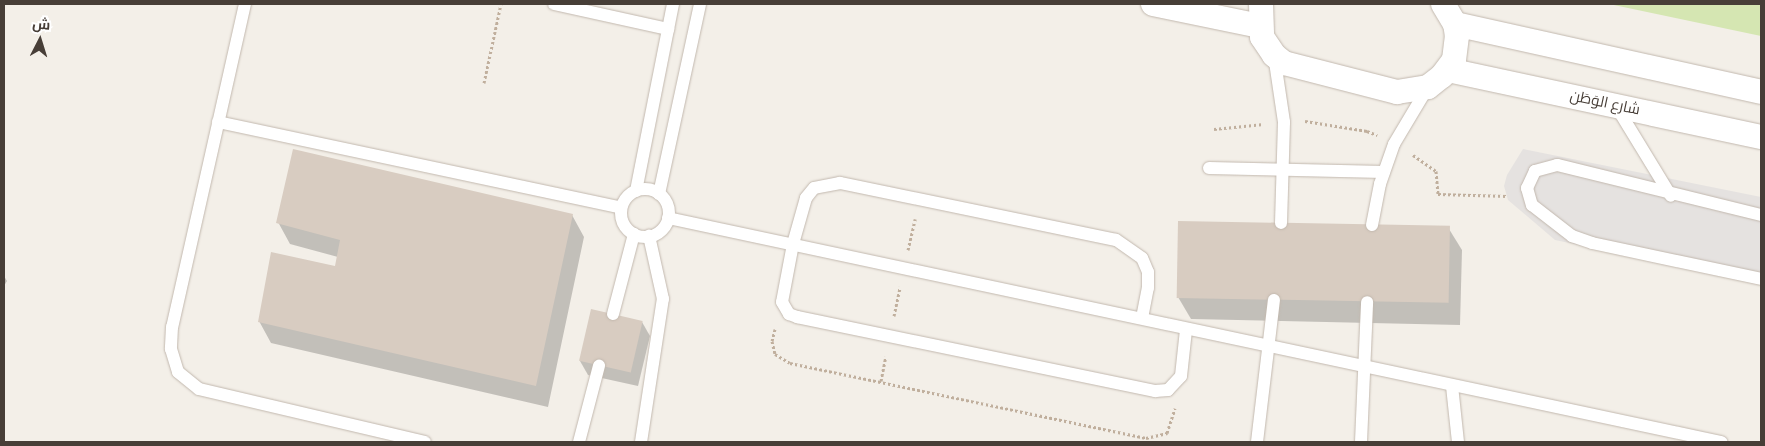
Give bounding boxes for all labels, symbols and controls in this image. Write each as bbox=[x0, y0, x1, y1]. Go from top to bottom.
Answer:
north arrow bbox=[15, 15, 65, 65]
text: ش bbox=[32, 15, 51, 34]
street label: شارع الوَطَن bbox=[1568, 87, 1642, 119]

